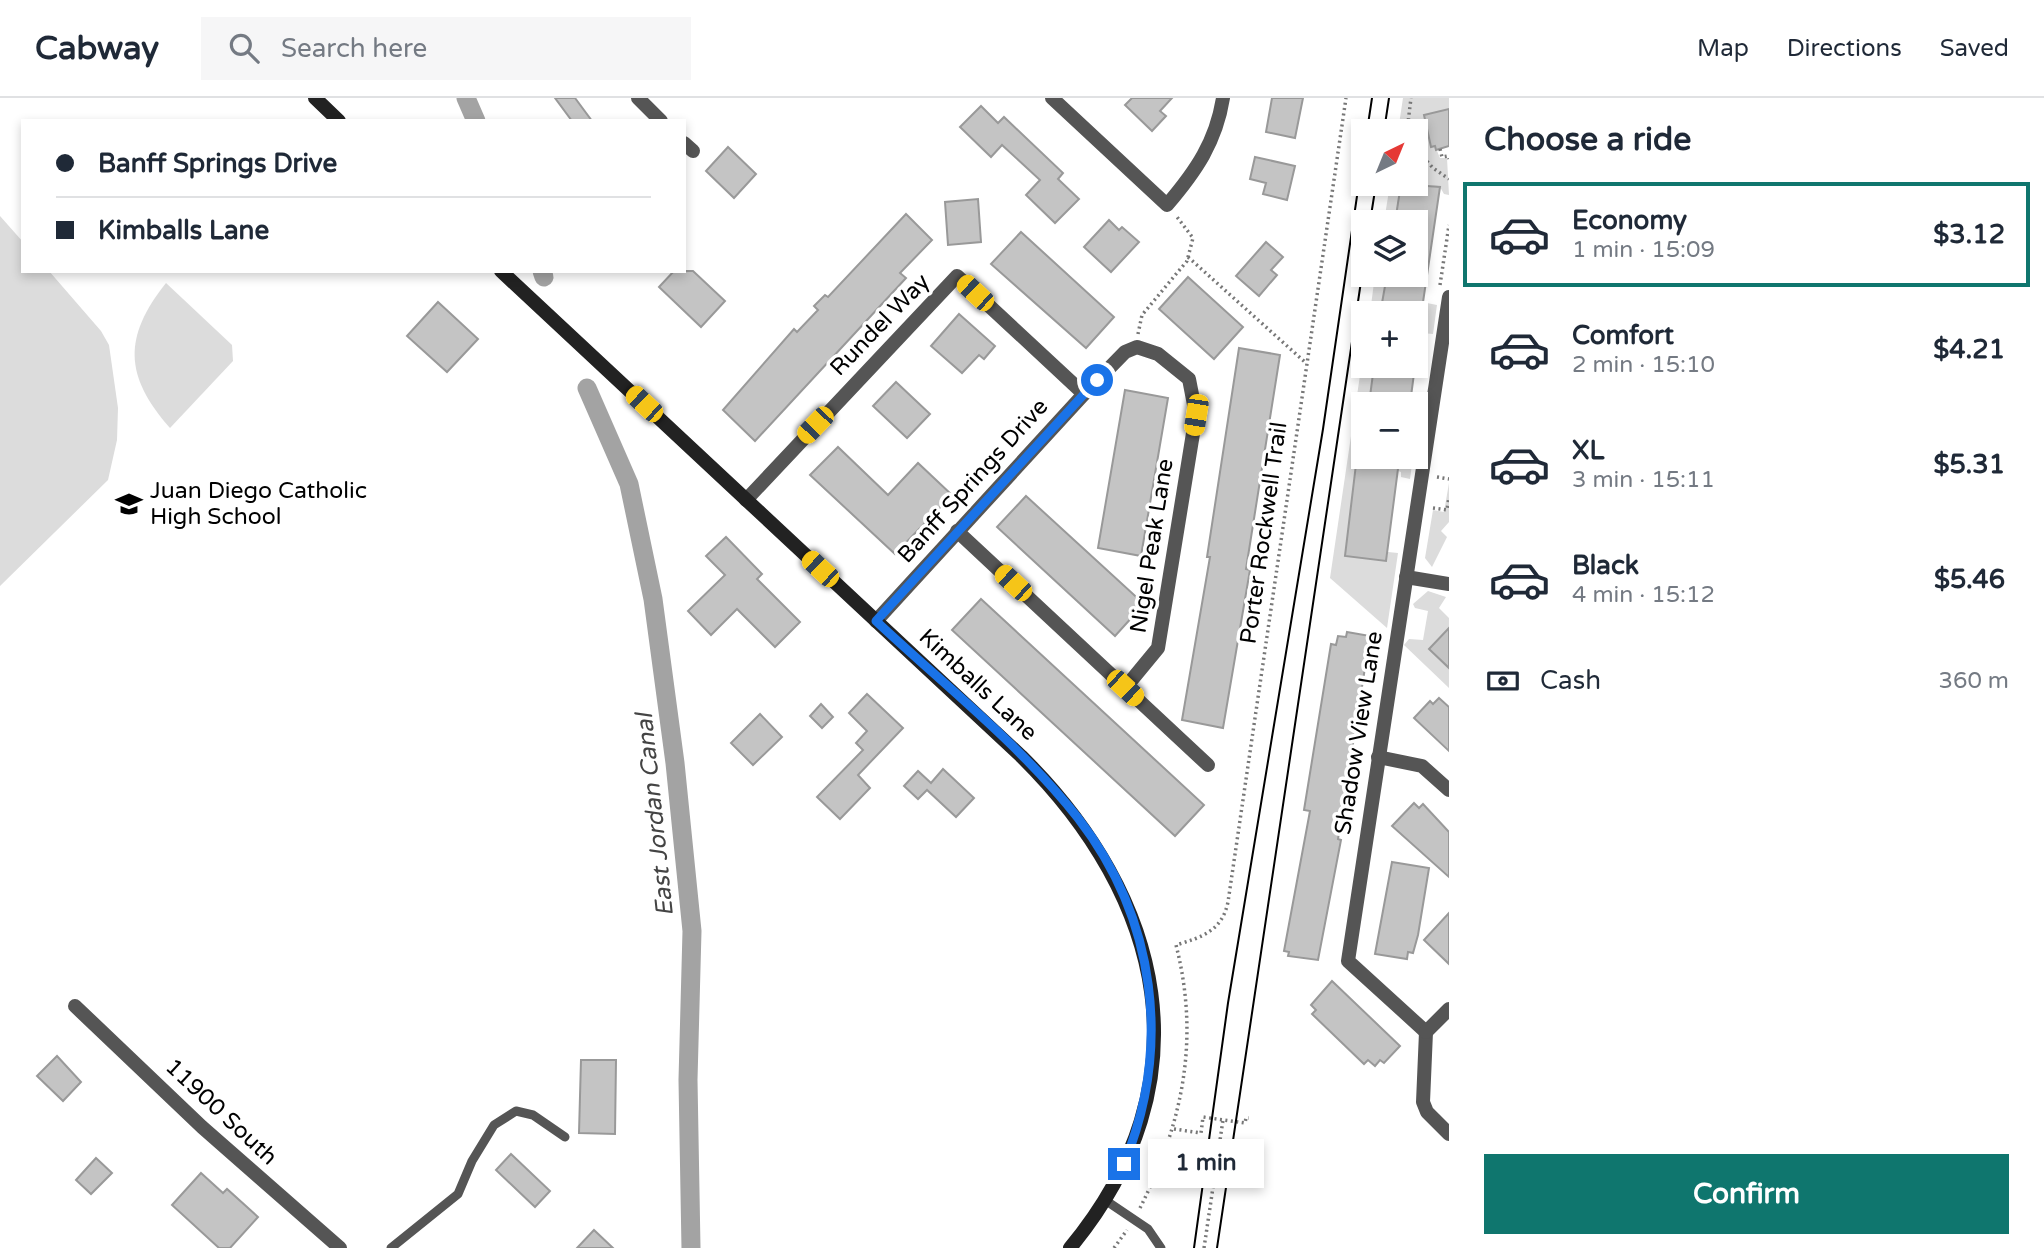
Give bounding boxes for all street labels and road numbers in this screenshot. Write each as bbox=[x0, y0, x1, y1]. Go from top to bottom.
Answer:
street label: Rundel Way bbox=[824, 268, 936, 382]
street label: Banff Springs Drive bbox=[892, 393, 1054, 569]
street label: Porter Rockwell Trail bbox=[1235, 420, 1293, 646]
street label: Nigel Peak Lane bbox=[1124, 457, 1180, 635]
street label: Kimballs Lane bbox=[913, 623, 1043, 747]
street label: Shadow View Lane bbox=[1329, 629, 1389, 837]
street label: 11900 South bbox=[159, 1053, 283, 1171]

